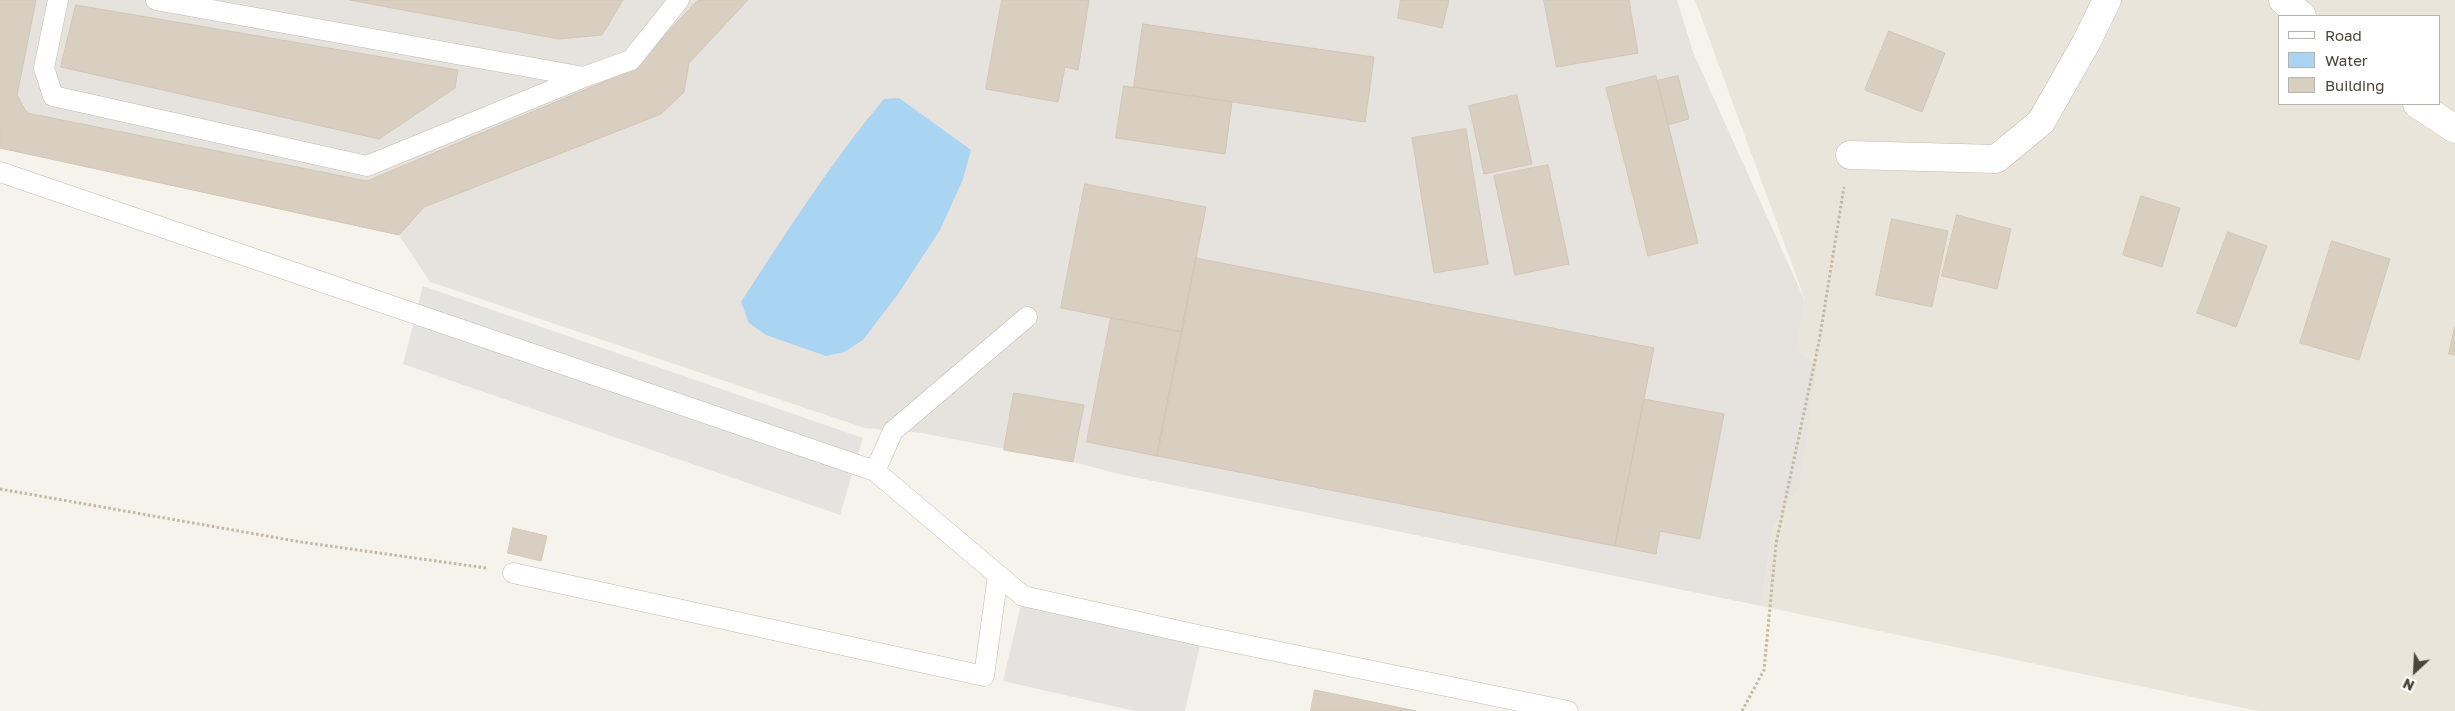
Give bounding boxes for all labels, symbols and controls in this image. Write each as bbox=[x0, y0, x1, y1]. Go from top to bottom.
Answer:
legend bbox=[2278, 15, 2440, 105]
text: Road bbox=[2325, 26, 2362, 44]
text: Water bbox=[2325, 51, 2368, 69]
text: Building bbox=[2325, 76, 2385, 94]
north arrow bbox=[2390, 646, 2440, 696]
text: N bbox=[2400, 675, 2417, 695]

